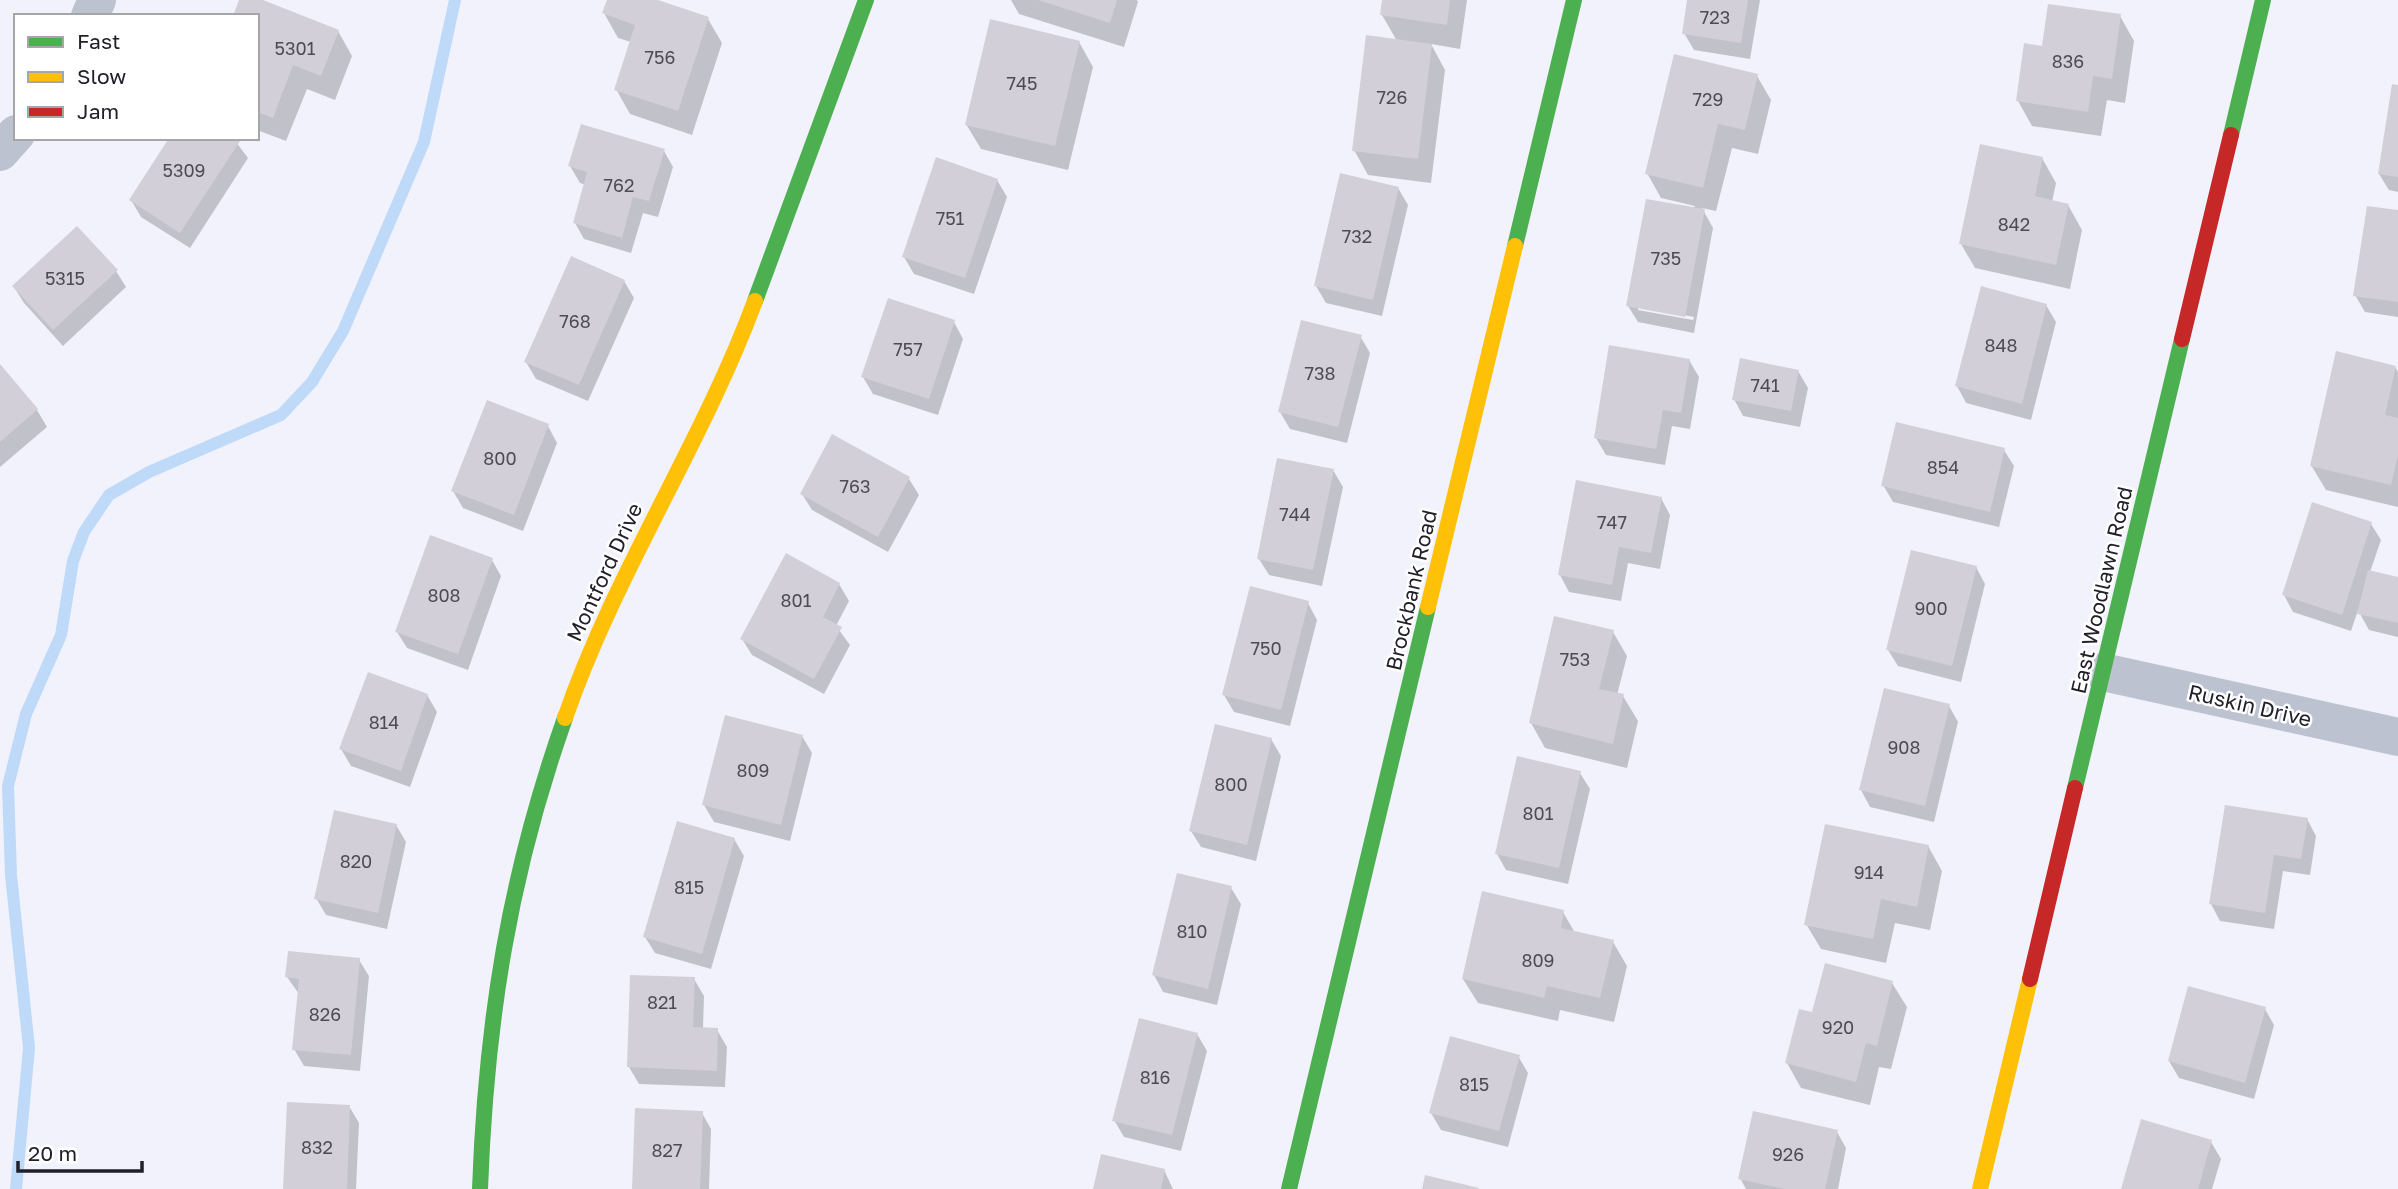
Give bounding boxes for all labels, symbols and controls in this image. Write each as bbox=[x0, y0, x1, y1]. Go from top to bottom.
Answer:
house number: 723 bbox=[1700, 6, 1730, 28]
legend bbox=[14, 14, 259, 140]
text: Fast bbox=[77, 28, 120, 54]
house number: 5301 bbox=[275, 37, 316, 59]
house number: 756 bbox=[645, 46, 675, 68]
house number: 836 bbox=[2052, 50, 2084, 72]
text: Slow bbox=[77, 63, 126, 89]
house number: 745 bbox=[1007, 72, 1037, 94]
house number: 726 bbox=[1377, 86, 1407, 108]
house number: 729 bbox=[1693, 88, 1723, 110]
text: Jam bbox=[77, 98, 119, 124]
house number: 5309 bbox=[162, 159, 206, 181]
house number: 762 bbox=[604, 174, 634, 196]
house number: 751 bbox=[936, 207, 965, 229]
house number: 842 bbox=[1998, 213, 2030, 235]
house number: 732 bbox=[1342, 225, 1372, 247]
house number: 735 bbox=[1651, 247, 1681, 269]
house number: 5315 bbox=[45, 267, 85, 289]
house number: 768 bbox=[559, 310, 591, 332]
house number: 848 bbox=[1985, 334, 2017, 356]
house number: 757 bbox=[893, 338, 923, 360]
house number: 738 bbox=[1304, 362, 1336, 384]
house number: 741 bbox=[1750, 374, 1780, 396]
house number: 800 bbox=[483, 447, 517, 469]
house number: 854 bbox=[1927, 456, 1959, 478]
house number: 763 bbox=[840, 475, 870, 497]
street label: East Woodlawn Road bbox=[2065, 484, 2137, 696]
street label: Montford Drive bbox=[561, 499, 647, 645]
house number: 744 bbox=[1279, 503, 1311, 525]
street label: Brockbank Road bbox=[1380, 507, 1442, 673]
house number: 747 bbox=[1597, 511, 1627, 533]
house number: 808 bbox=[427, 584, 461, 606]
house number: 801 bbox=[781, 589, 812, 611]
house number: 900 bbox=[1914, 597, 1948, 619]
house number: 750 bbox=[1250, 637, 1282, 659]
house number: 753 bbox=[1560, 648, 1590, 670]
street label: Ruskin Drive bbox=[2186, 678, 2314, 732]
house number: 814 bbox=[369, 711, 399, 733]
house number: 908 bbox=[1887, 736, 1921, 758]
house number: 809 bbox=[736, 759, 770, 781]
house number: 800 bbox=[1214, 773, 1248, 795]
house number: 801 bbox=[1523, 802, 1554, 824]
house number: 820 bbox=[340, 850, 372, 872]
house number: 914 bbox=[1854, 861, 1884, 883]
house number: 815 bbox=[674, 876, 704, 898]
house number: 810 bbox=[1177, 920, 1207, 942]
house number: 809 bbox=[1521, 949, 1555, 971]
house number: 821 bbox=[647, 991, 677, 1013]
house number: 826 bbox=[309, 1003, 341, 1025]
house number: 920 bbox=[1822, 1016, 1854, 1038]
house number: 816 bbox=[1140, 1066, 1170, 1088]
house number: 815 bbox=[1459, 1073, 1489, 1095]
scale bar bbox=[18, 1130, 142, 1174]
house number: 832 bbox=[301, 1136, 333, 1158]
house number: 827 bbox=[652, 1139, 682, 1161]
text: 20 m bbox=[28, 1140, 77, 1166]
house number: 926 bbox=[1772, 1143, 1804, 1165]

